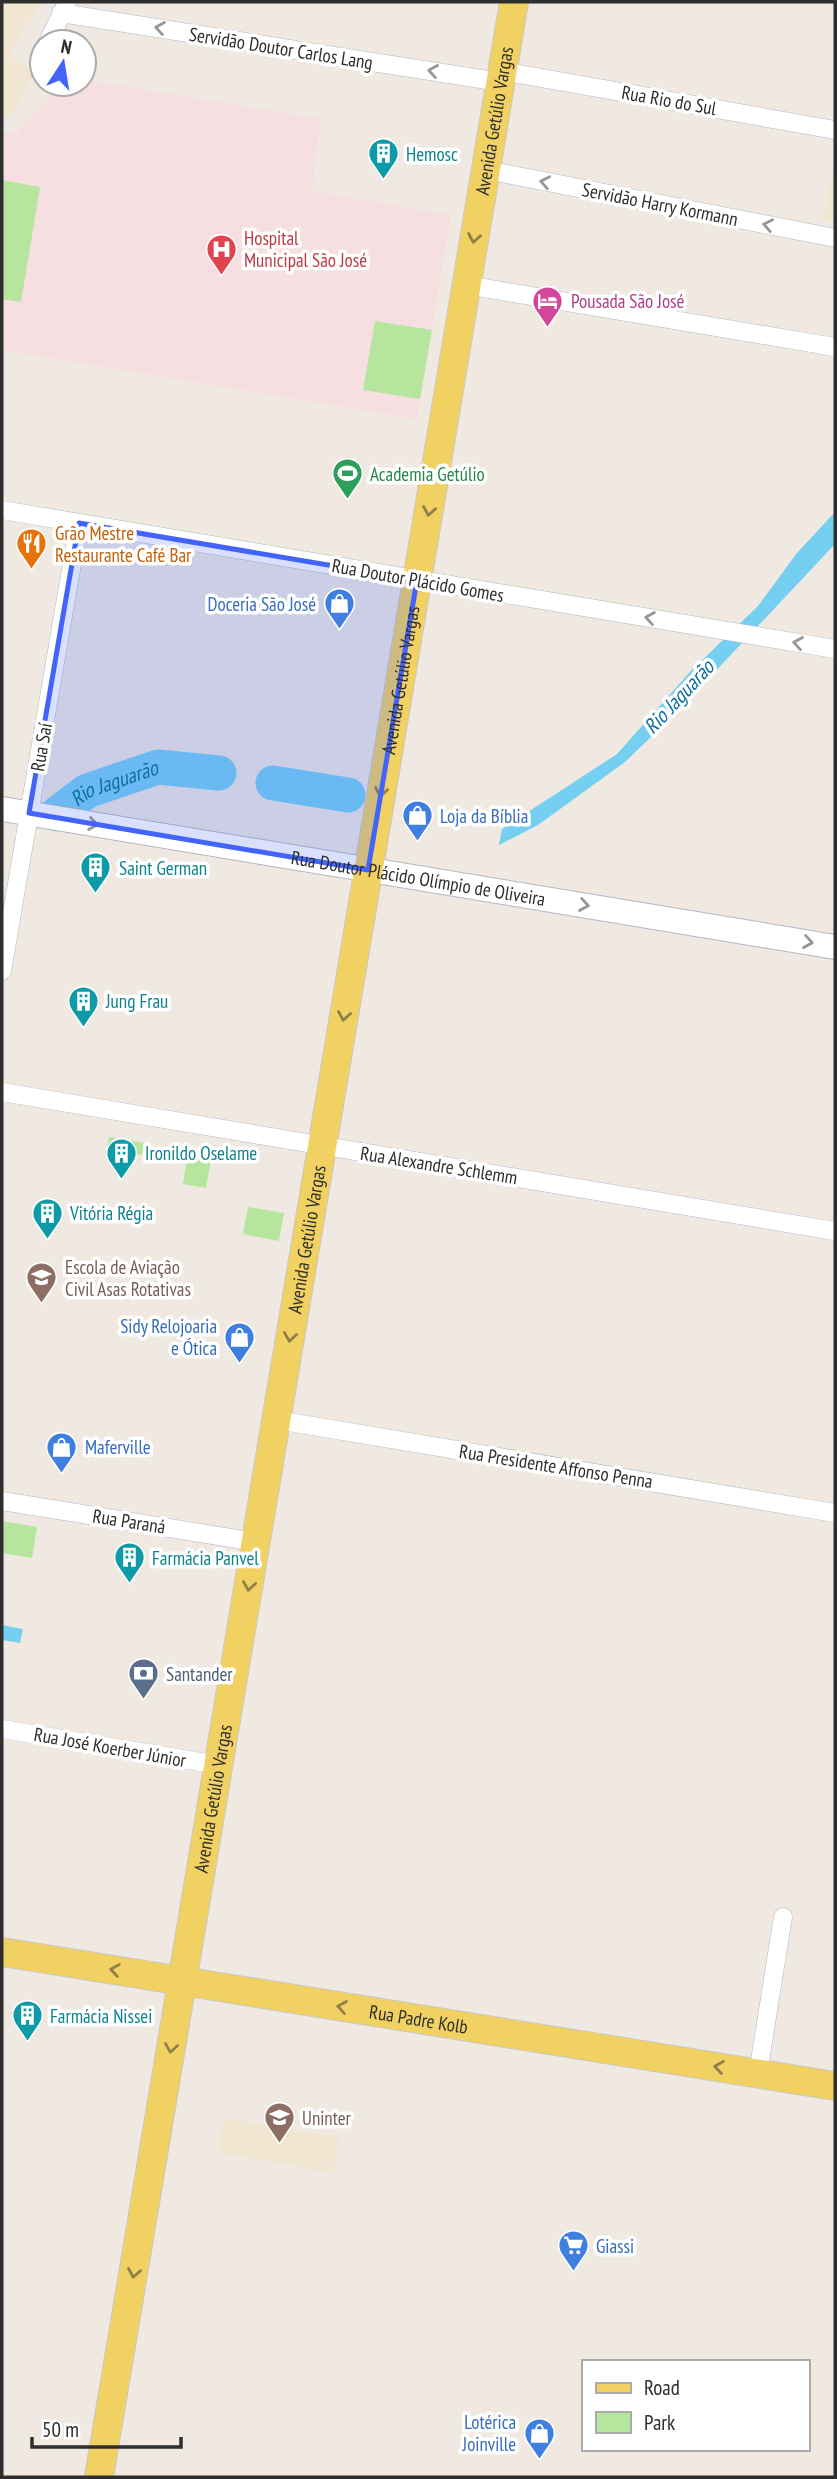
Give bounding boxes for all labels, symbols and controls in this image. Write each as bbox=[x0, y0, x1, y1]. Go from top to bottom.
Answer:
one-way arrow bbox=[154, 21, 166, 36]
street label: Servidão Doutor Carlos Lang bbox=[187, 22, 375, 74]
north arrow bbox=[28, 28, 98, 98]
text: N bbox=[59, 34, 74, 59]
street label: Avenida Getúlio Vargas bbox=[470, 45, 518, 197]
one-way arrow bbox=[427, 64, 439, 79]
street label: Rua Rio do Sul bbox=[620, 80, 719, 120]
building icon: Hemosc bbox=[366, 137, 400, 181]
place label: Hemosc bbox=[406, 142, 458, 166]
one-way arrow bbox=[539, 175, 551, 190]
street label: Servidão Harry Kormann bbox=[580, 177, 740, 231]
one-way arrow bbox=[762, 219, 774, 234]
place label: Hospital Municipal São José bbox=[244, 226, 367, 272]
hospital icon: Hospital Municipal São José bbox=[204, 232, 238, 276]
one-way arrow bbox=[467, 232, 482, 244]
hotel icon: Pousada São José bbox=[531, 284, 565, 328]
place label: Pousada São José bbox=[571, 289, 685, 313]
sports icon: Academia Getúlio bbox=[330, 457, 364, 501]
place label: Academia Getúlio bbox=[370, 462, 485, 486]
one-way arrow bbox=[422, 505, 437, 517]
place label: Grão Mestre Restaurante Café Bar bbox=[55, 521, 192, 567]
restaurant icon: Grão Mestre Restaurante Café Bar bbox=[15, 527, 49, 571]
street label: Rua Doutor Plácido Gomes bbox=[330, 553, 506, 607]
shop icon: Doceria São José bbox=[322, 587, 356, 631]
place label: Doceria São José bbox=[208, 592, 316, 616]
street label: Avenida Getúlio Vargas bbox=[376, 604, 425, 756]
one-way arrow bbox=[644, 611, 656, 626]
one-way arrow bbox=[792, 636, 804, 651]
water label: Rio Jaguarão bbox=[638, 653, 721, 739]
street label: Rua Saí bbox=[25, 721, 57, 773]
water label: Rio Jaguarão bbox=[65, 753, 163, 812]
one-way arrow bbox=[375, 786, 390, 798]
shop icon: Loja da Bíblia bbox=[400, 799, 434, 843]
place label: Loja da Bíblia bbox=[440, 804, 528, 828]
one-way arrow bbox=[87, 816, 99, 831]
street label: Rua Doutor Plácido Olímpio de Oliveira bbox=[289, 845, 547, 911]
building icon: Saint German bbox=[79, 851, 113, 895]
place label: Saint German bbox=[119, 856, 207, 880]
one-way arrow bbox=[578, 897, 589, 912]
one-way arrow bbox=[802, 934, 814, 949]
building icon: Jung Frau bbox=[66, 984, 100, 1028]
place label: Jung Frau bbox=[105, 989, 168, 1013]
one-way arrow bbox=[337, 1010, 352, 1022]
building icon: Ironildo Oselame bbox=[105, 1136, 139, 1180]
place label: Ironildo Oselame bbox=[145, 1141, 257, 1165]
street label: Rua Alexandre Schlemm bbox=[359, 1141, 519, 1189]
street label: Avenida Getúlio Vargas bbox=[282, 1163, 331, 1315]
building icon: Vitória Régia bbox=[30, 1196, 64, 1240]
place label: Vitória Régia bbox=[69, 1201, 153, 1225]
place label: Escola de Aviação Civil Asas Rotativas bbox=[65, 1255, 191, 1301]
school or university icon: Escola de Aviação Civil Asas Rotativas bbox=[25, 1261, 59, 1305]
place label: Sidy Relojoaria e Ótica bbox=[120, 1314, 217, 1360]
shop icon: Sidy Relojoaria e Ótica bbox=[223, 1320, 257, 1364]
one-way arrow bbox=[283, 1331, 298, 1343]
shop icon: Maferville bbox=[45, 1430, 79, 1474]
place label: Maferville bbox=[85, 1435, 151, 1459]
street label: Rua Presidente Affonso Penna bbox=[458, 1439, 654, 1493]
street label: Rua Paraná bbox=[91, 1503, 167, 1539]
building icon: Farmácia Panvel bbox=[112, 1541, 146, 1585]
place label: Farmácia Panvel bbox=[152, 1546, 259, 1570]
one-way arrow bbox=[242, 1580, 257, 1592]
bank icon: Santander bbox=[126, 1657, 160, 1701]
place label: Santander bbox=[166, 1662, 233, 1686]
street label: Rua José Koerber Júnior bbox=[32, 1722, 189, 1772]
street label: Avenida Getúlio Vargas bbox=[189, 1722, 237, 1875]
one-way arrow bbox=[109, 1963, 121, 1978]
building icon: Farmácia Nissei bbox=[10, 1999, 44, 2043]
street label: Rua Padre Kolb bbox=[368, 1999, 470, 2039]
one-way arrow bbox=[337, 2000, 348, 2015]
place label: Farmácia Nissei bbox=[50, 2004, 152, 2028]
one-way arrow bbox=[164, 2043, 179, 2054]
one-way arrow bbox=[714, 2060, 725, 2075]
school or university icon: Uninter bbox=[262, 2101, 296, 2145]
place label: Uninter bbox=[302, 2106, 352, 2130]
supermarket icon: Giassi bbox=[556, 2229, 590, 2273]
place label: Giassi bbox=[596, 2234, 634, 2258]
one-way arrow bbox=[127, 2267, 142, 2279]
legend bbox=[582, 2360, 809, 2451]
text: Road bbox=[644, 2374, 680, 2401]
scale bar bbox=[32, 2406, 180, 2450]
text: Park bbox=[644, 2409, 675, 2436]
place label: Lotérica Joinville bbox=[462, 2410, 516, 2456]
text: 50 m bbox=[42, 2416, 79, 2443]
shop icon: Lotérica Joinville bbox=[522, 2416, 556, 2460]

